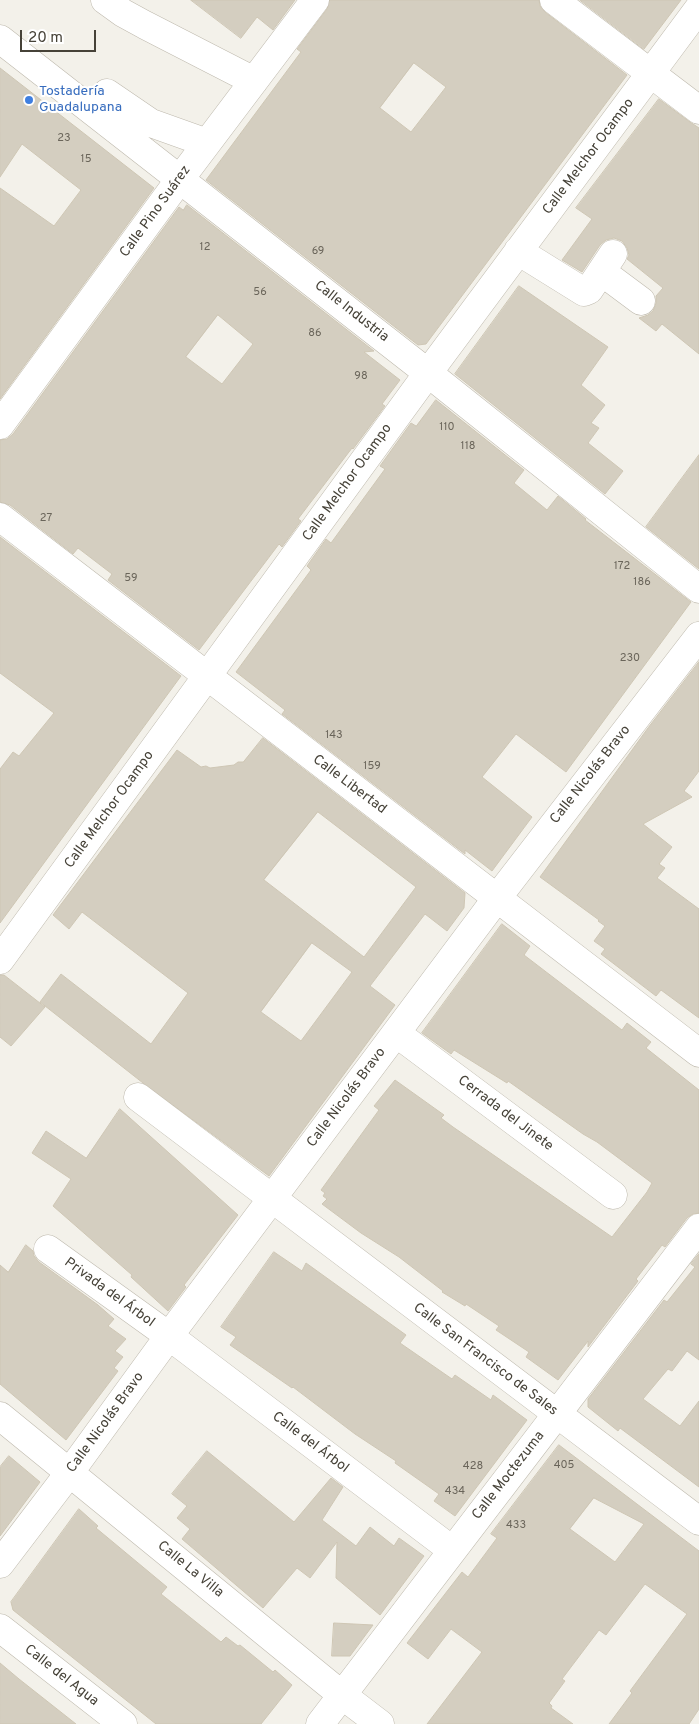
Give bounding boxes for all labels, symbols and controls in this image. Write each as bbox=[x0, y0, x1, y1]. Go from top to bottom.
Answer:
scale bar bbox=[22, 20, 99, 52]
text: 20 m bbox=[28, 29, 63, 48]
place label: Tostadería Guadalupana bbox=[39, 84, 122, 116]
marker: Tostadería Guadalupana bbox=[23, 94, 35, 106]
street label: Calle Melchor Ocampo bbox=[540, 96, 638, 218]
house number: 23 bbox=[57, 132, 71, 146]
house number: 15 bbox=[81, 153, 91, 167]
street label: Calle Pino Suárez bbox=[117, 163, 195, 261]
house number: 12 bbox=[200, 241, 210, 255]
house number: 69 bbox=[312, 245, 324, 259]
street label: Calle Industria bbox=[310, 278, 392, 346]
house number: 56 bbox=[253, 286, 267, 300]
house number: 86 bbox=[308, 327, 322, 341]
house number: 98 bbox=[354, 370, 368, 384]
street label: Calle Melchor Ocampo bbox=[300, 421, 396, 545]
house number: 110 bbox=[439, 421, 455, 435]
house number: 118 bbox=[461, 440, 475, 454]
house number: 27 bbox=[40, 512, 52, 526]
house number: 172 bbox=[614, 560, 630, 574]
house number: 59 bbox=[124, 572, 138, 586]
house number: 186 bbox=[633, 576, 651, 590]
house number: 230 bbox=[620, 652, 640, 666]
street label: Calle Nicolás Bravo bbox=[547, 722, 635, 828]
house number: 143 bbox=[325, 729, 343, 743]
street label: Calle Melchor Ocampo bbox=[62, 748, 158, 872]
street label: Calle Libertad bbox=[309, 752, 389, 818]
house number: 159 bbox=[363, 760, 381, 774]
street label: Calle Nicolás Bravo bbox=[304, 1045, 390, 1151]
street label: Cerrada del Jinete bbox=[454, 1073, 556, 1155]
street label: Privada del Árbol bbox=[61, 1255, 157, 1331]
street label: Calle San Francisco de Sales bbox=[409, 1300, 561, 1420]
street label: Calle Nicolás Bravo bbox=[64, 1369, 148, 1477]
street label: Calle del Árbol bbox=[268, 1409, 352, 1477]
street label: Calle Moctezuma bbox=[469, 1428, 549, 1524]
house number: 405 bbox=[554, 1459, 574, 1473]
house number: 428 bbox=[463, 1460, 483, 1474]
house number: 434 bbox=[445, 1485, 465, 1499]
house number: 433 bbox=[506, 1519, 526, 1533]
street label: Calle La Villa bbox=[153, 1538, 227, 1602]
street label: Calle del Agua bbox=[21, 1642, 101, 1710]

